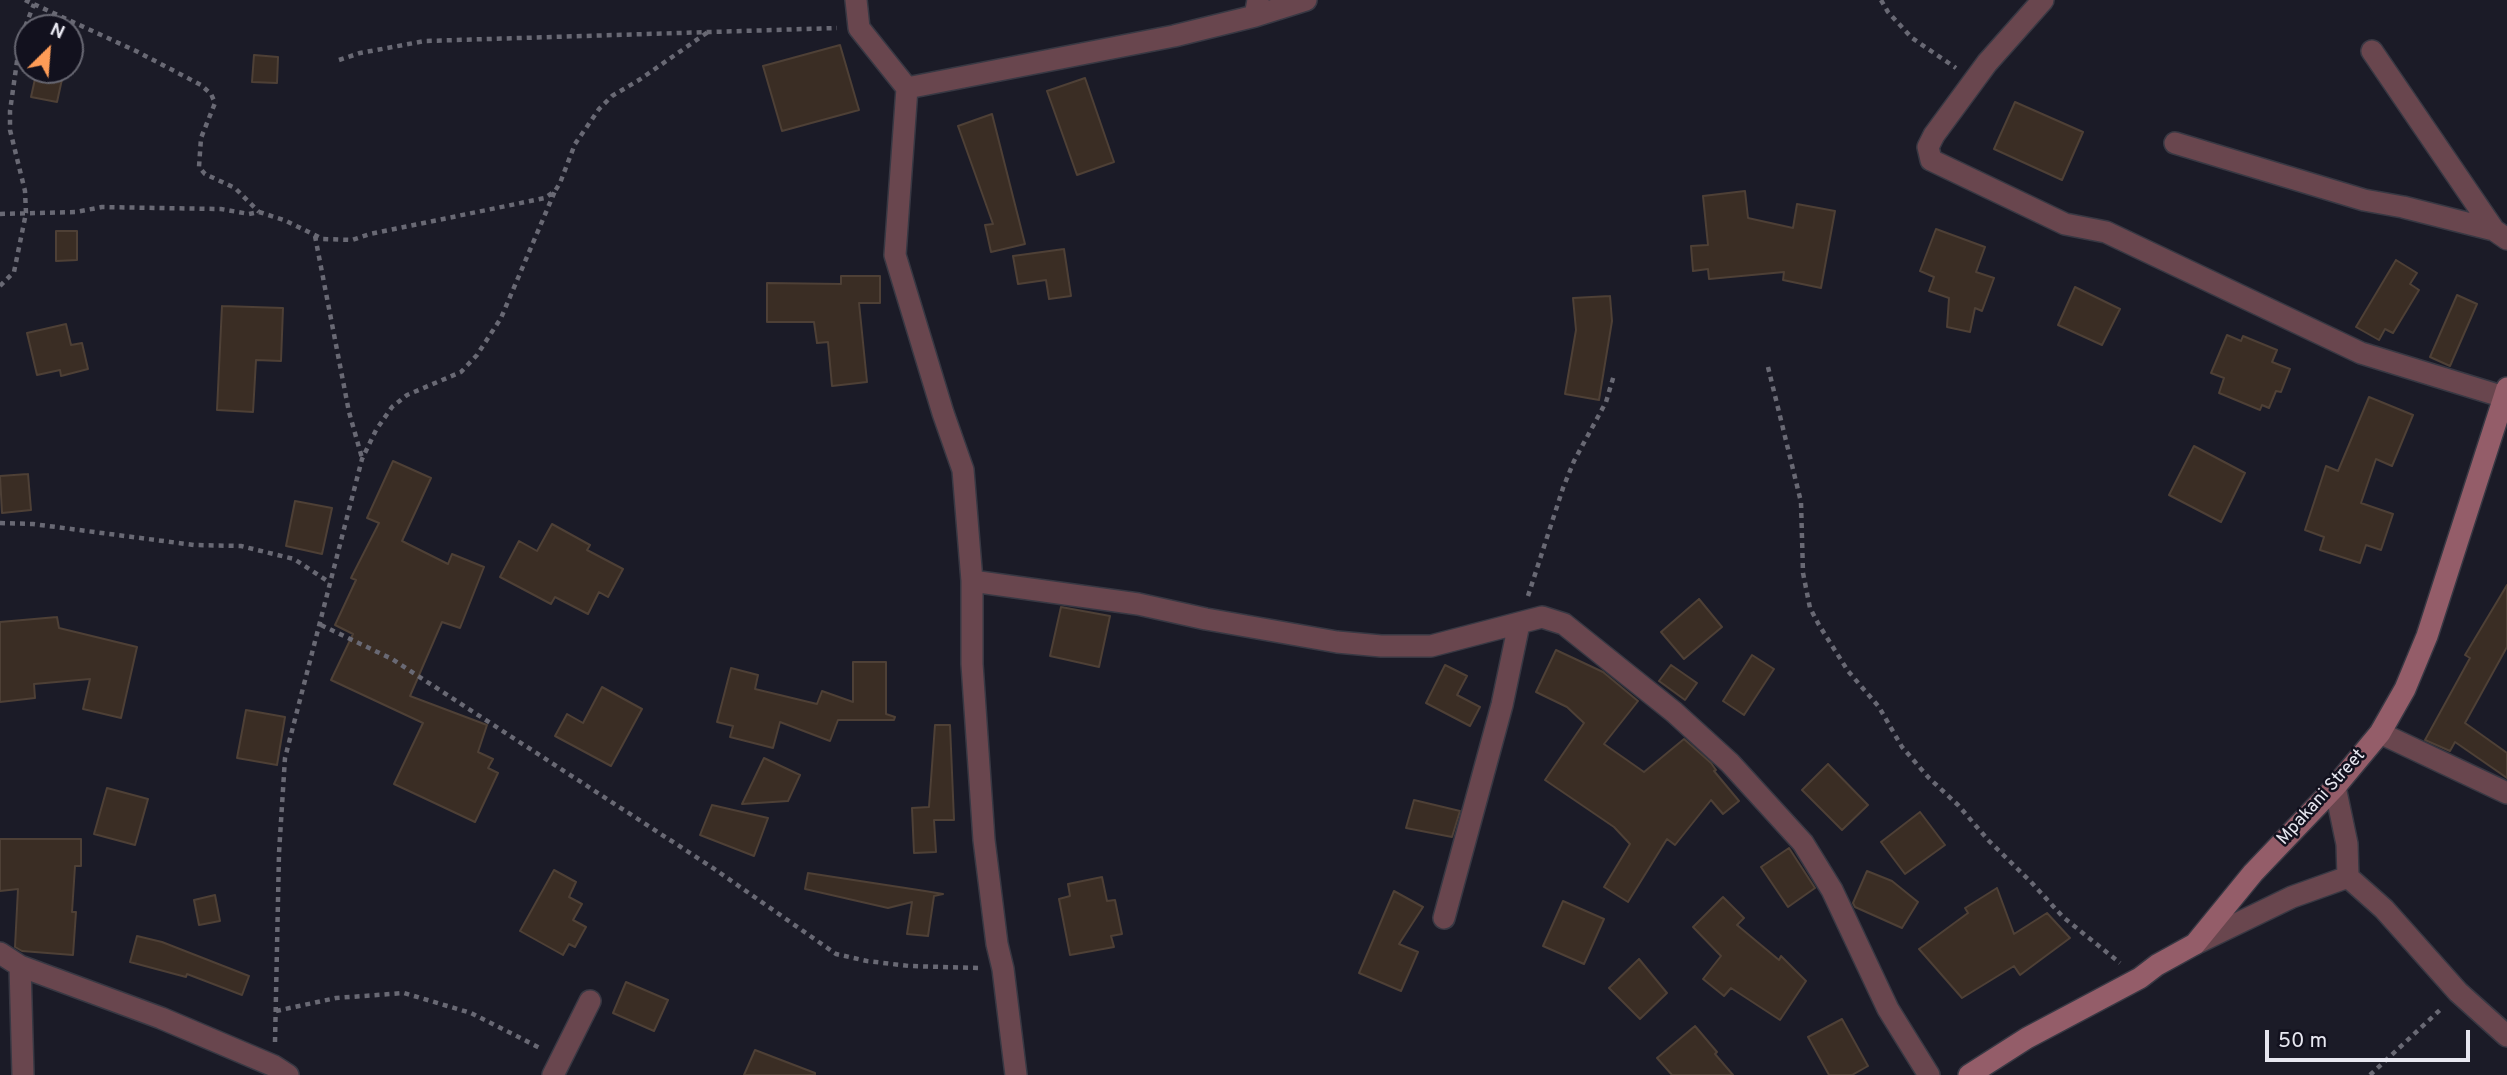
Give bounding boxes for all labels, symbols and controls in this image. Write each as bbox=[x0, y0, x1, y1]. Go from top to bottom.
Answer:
north arrow bbox=[14, 14, 84, 84]
text: N bbox=[46, 18, 68, 46]
street label: Mpakani Street bbox=[2273, 746, 2371, 850]
scale bar bbox=[2269, 1016, 2474, 1060]
text: 50 m bbox=[2278, 1028, 2327, 1055]

